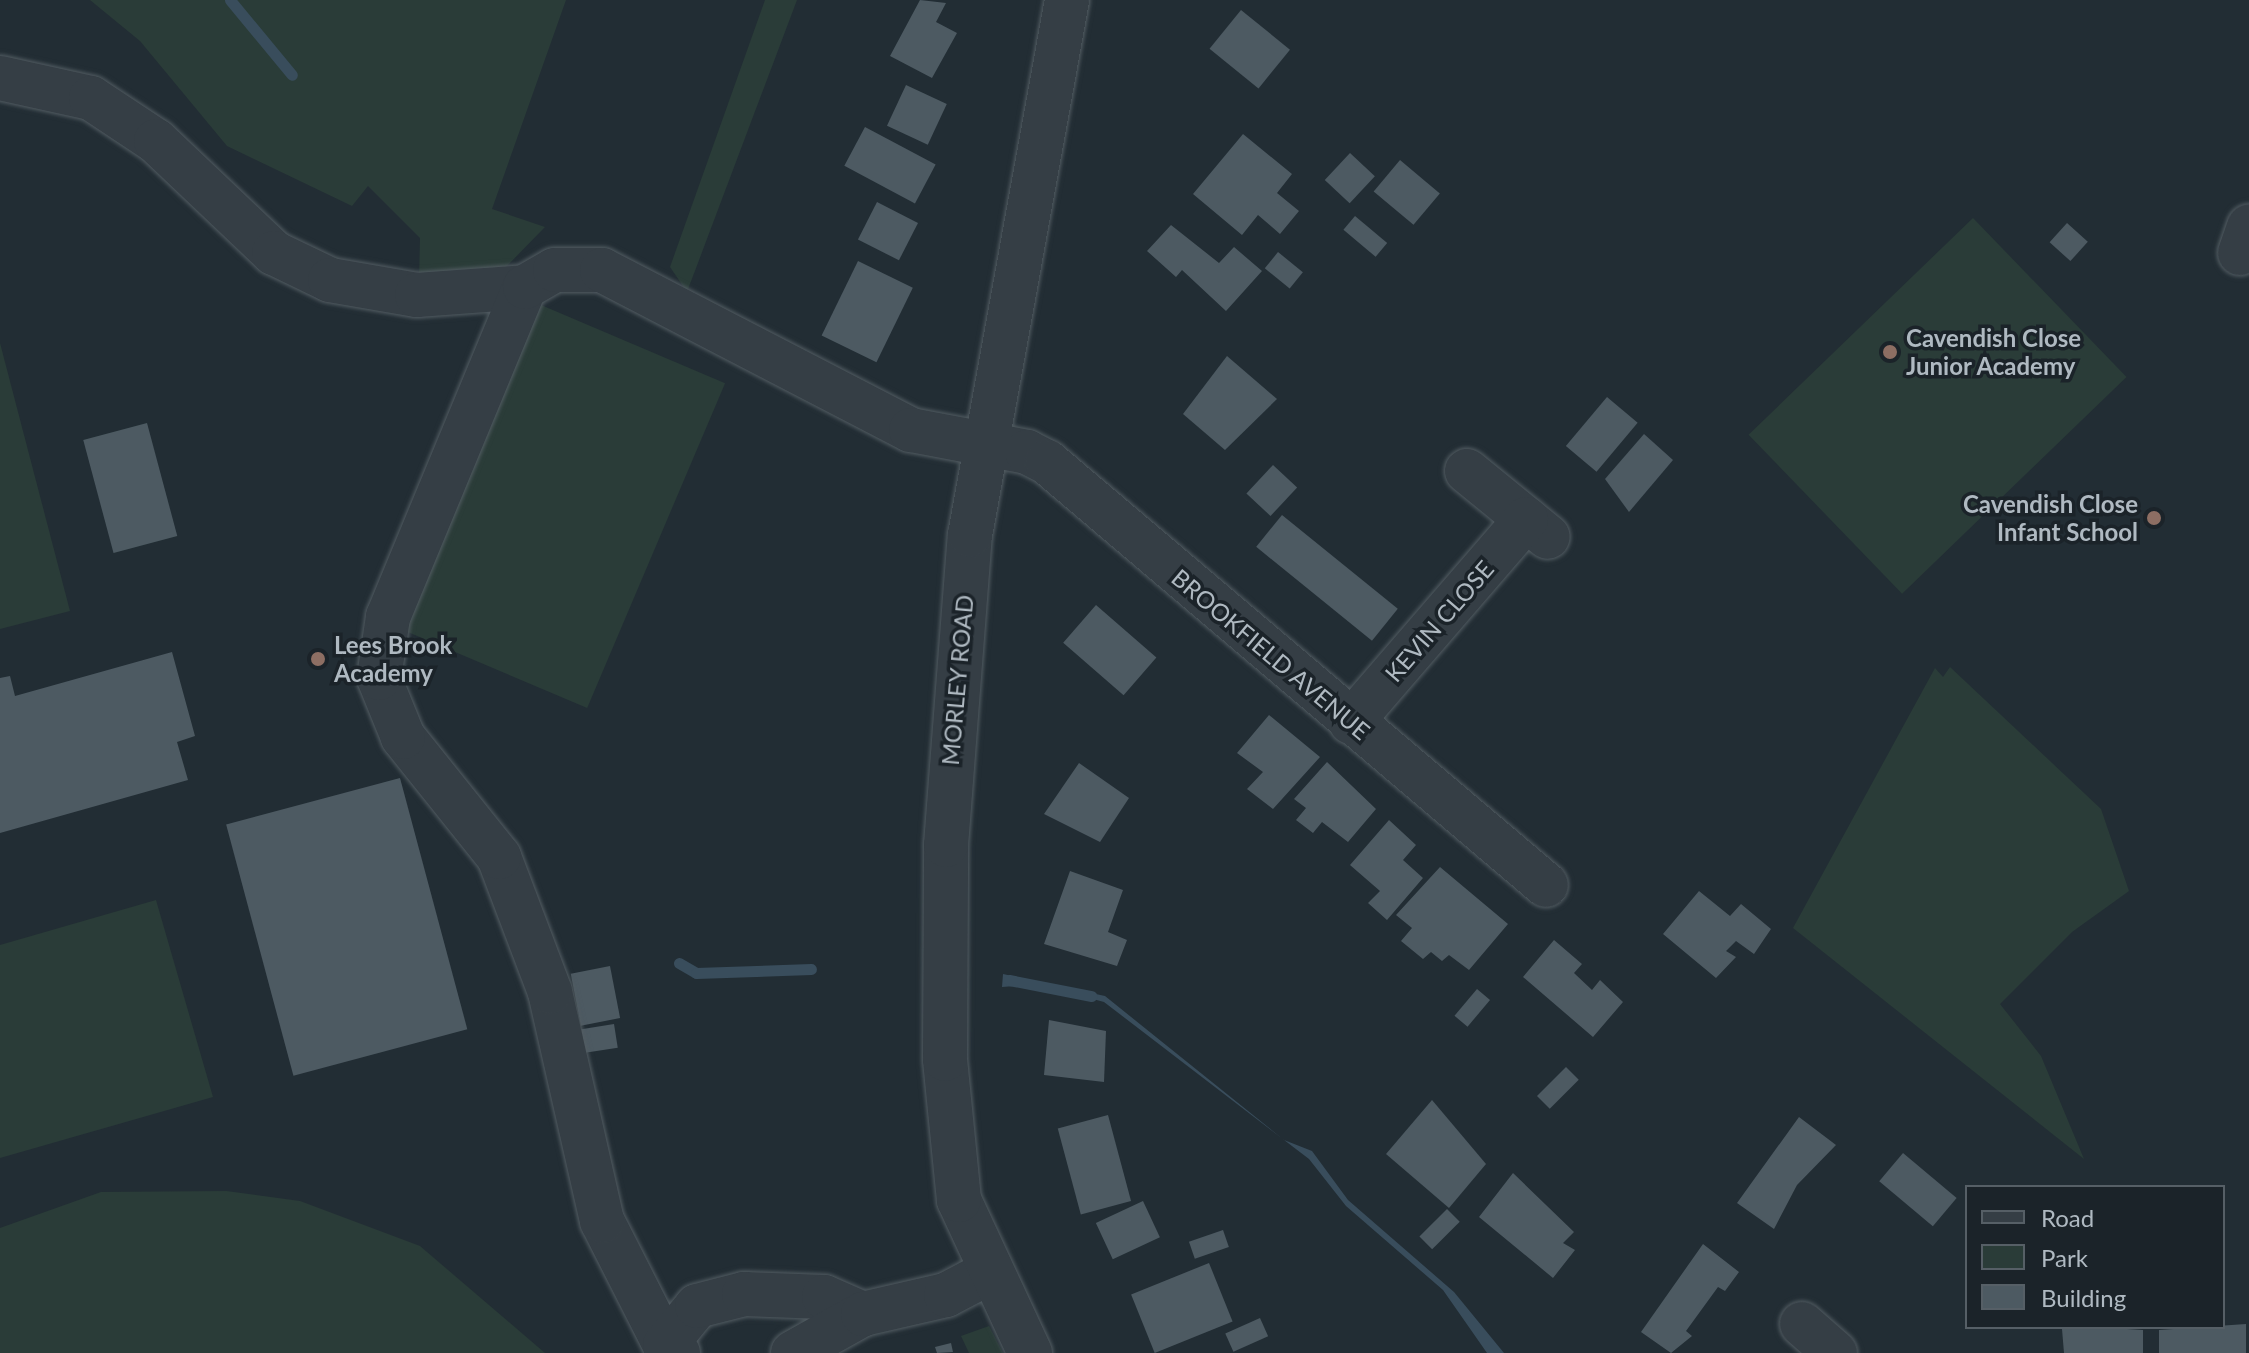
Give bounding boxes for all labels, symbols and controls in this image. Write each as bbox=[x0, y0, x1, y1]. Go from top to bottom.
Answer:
place label: Cavendish Close Junior Academy bbox=[1906, 324, 2081, 380]
marker: Cavendish Close Junior Academy bbox=[1881, 343, 1899, 361]
place label: Cavendish Close Infant School bbox=[1963, 490, 2138, 546]
marker: Cavendish Close Infant School bbox=[2145, 509, 2163, 527]
street label: KEVIN CLOSE bbox=[1379, 555, 1499, 687]
street label: BROOKFIELD AVENUE bbox=[1166, 562, 1376, 746]
street label: MORLEY ROAD bbox=[935, 593, 979, 767]
place label: Lees Brook Academy bbox=[334, 631, 452, 687]
marker: Lees Brook Academy bbox=[309, 650, 327, 668]
legend bbox=[1965, 1185, 2225, 1329]
text: Road bbox=[2041, 1203, 2094, 1232]
text: Park bbox=[2041, 1243, 2088, 1272]
text: Building bbox=[2041, 1283, 2126, 1312]

